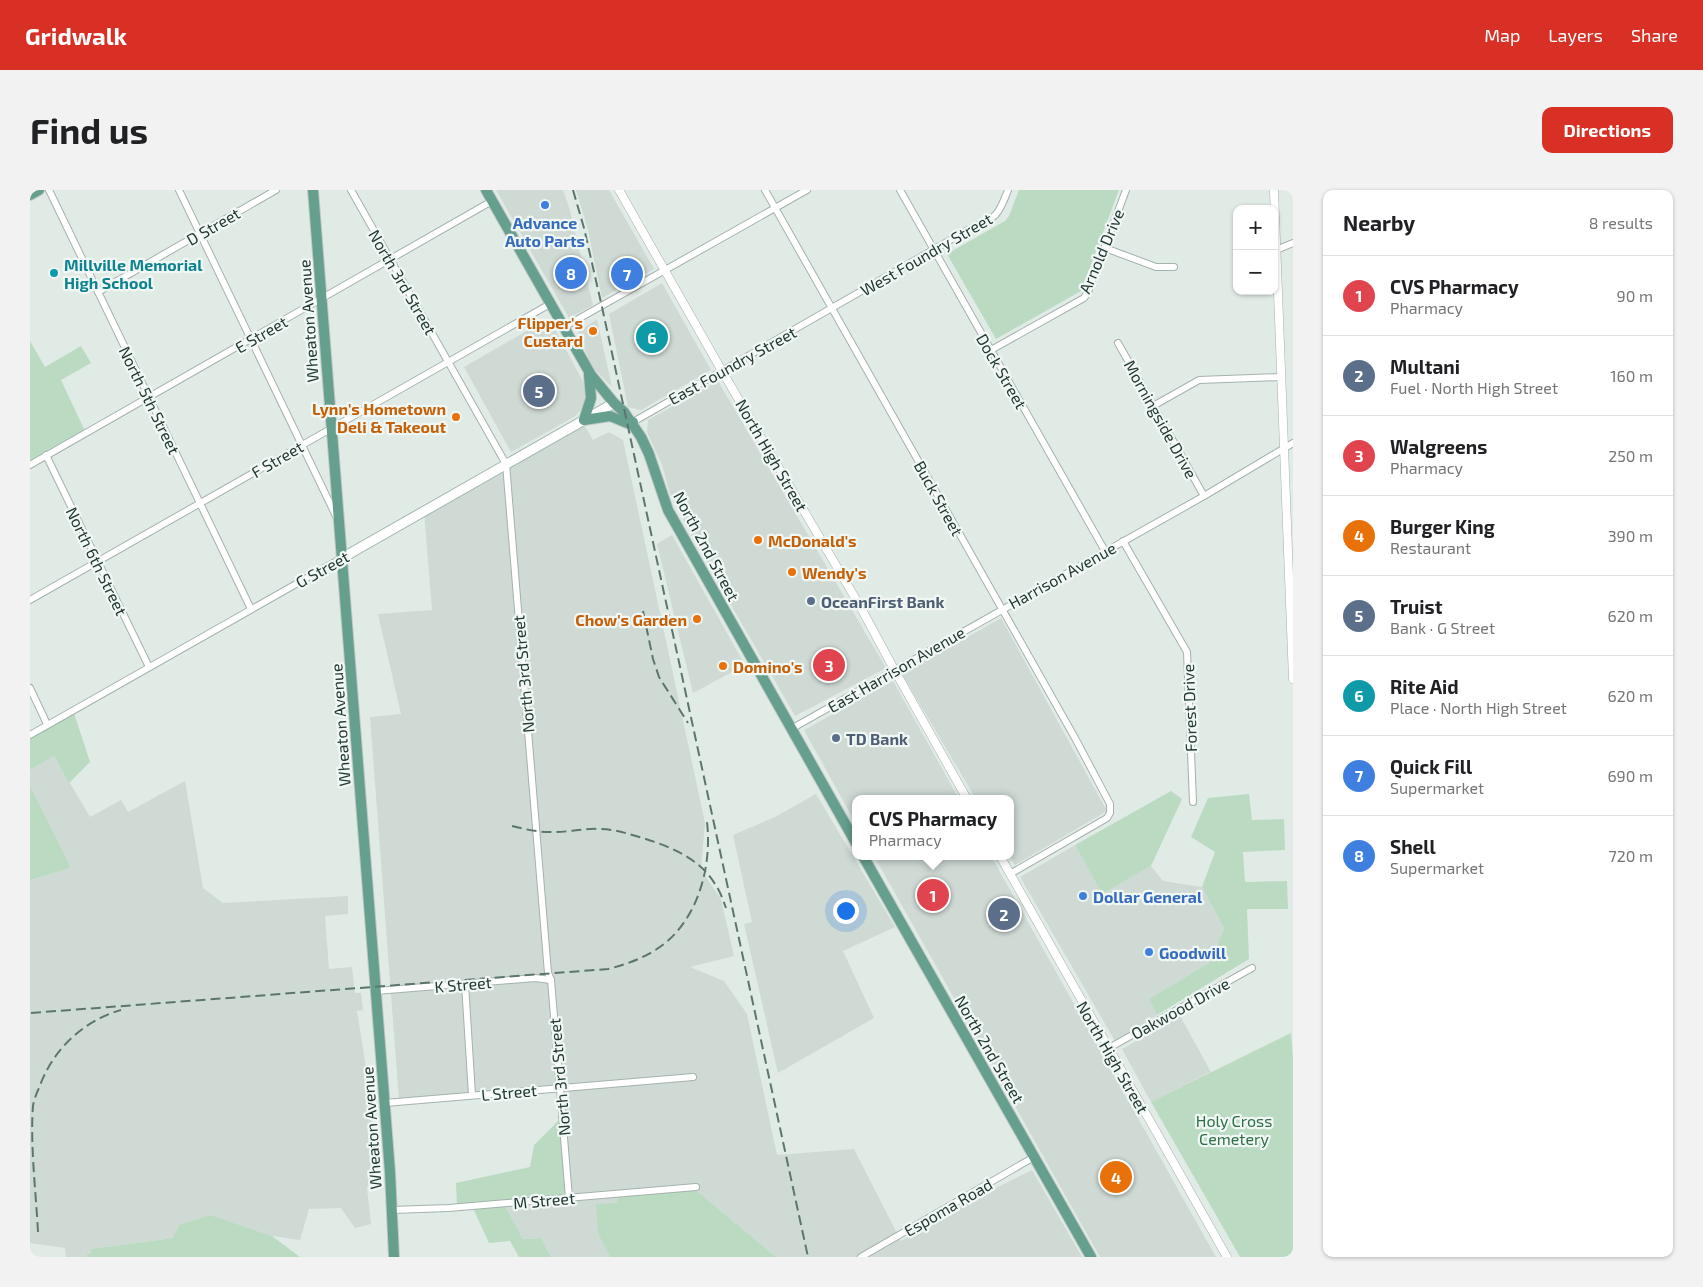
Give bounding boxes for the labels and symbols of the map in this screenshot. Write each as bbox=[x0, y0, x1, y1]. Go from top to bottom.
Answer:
marker: Advance Auto Parts bbox=[539, 199, 551, 211]
street label: D Street bbox=[183, 203, 243, 249]
street label: Arnold Drive bbox=[1075, 206, 1127, 296]
street label: West Foundry Street bbox=[857, 209, 995, 299]
place label: Advance Auto Parts bbox=[505, 213, 585, 250]
street label: North 3rd Street bbox=[365, 226, 441, 338]
pin: 8 bbox=[555, 254, 587, 292]
place label: Millville Memorial High School bbox=[64, 255, 203, 292]
pin: 7 bbox=[611, 255, 643, 293]
street label: Wheaton Avenue bbox=[294, 259, 322, 383]
marker: Millville Memorial High School bbox=[48, 267, 60, 279]
street label: E Street bbox=[232, 312, 290, 356]
place label: Flipper's Custard bbox=[517, 313, 583, 350]
pin: 6 bbox=[636, 318, 668, 356]
street label: East Foundry Street bbox=[665, 322, 799, 408]
marker: Flipper's Custard bbox=[587, 325, 599, 337]
street label: Dock Street bbox=[973, 330, 1031, 412]
street label: North 5th Street bbox=[116, 343, 184, 457]
street label: Morningside Drive bbox=[1121, 356, 1201, 482]
pin: 5 bbox=[523, 372, 555, 410]
street label: North High Street bbox=[732, 395, 812, 515]
place label: Lynn's Hometown Deli & Takeout bbox=[312, 399, 446, 436]
marker: Lynn's Hometown Deli & Takeout bbox=[450, 411, 462, 423]
street label: F Street bbox=[248, 437, 306, 481]
street label: Buck Street bbox=[911, 457, 967, 539]
street label: North 2nd Street bbox=[670, 488, 744, 604]
street label: North 6th Street bbox=[63, 504, 131, 618]
place label: McDonald's bbox=[768, 531, 857, 550]
marker: McDonald's bbox=[752, 534, 764, 546]
street label: Harrison Avenue bbox=[1005, 538, 1119, 612]
street label: G Street bbox=[292, 547, 352, 591]
place label: Wendy's bbox=[802, 563, 867, 583]
marker: Wendy's bbox=[786, 566, 798, 578]
place label: OceanFirst Bank bbox=[821, 592, 944, 611]
marker: OceanFirst Bank bbox=[805, 595, 817, 607]
place label: Chow's Garden bbox=[575, 610, 687, 629]
marker: Chow's Garden bbox=[691, 613, 703, 625]
street label: North 3rd Street bbox=[508, 614, 538, 734]
street label: East Harrison Avenue bbox=[824, 622, 968, 716]
pin: 3 bbox=[813, 646, 845, 684]
place label: Domino's bbox=[733, 657, 803, 676]
marker: Domino's bbox=[717, 660, 729, 672]
street label: Wheaton Avenue bbox=[326, 663, 354, 787]
street label: Forest Drive bbox=[1178, 664, 1200, 752]
place label: TD Bank bbox=[846, 729, 908, 748]
marker: TD Bank bbox=[830, 732, 842, 744]
pin: 1 bbox=[917, 876, 949, 914]
place label: Dollar General bbox=[1093, 887, 1203, 906]
marker: Dollar General bbox=[1077, 890, 1089, 902]
pin: 2 bbox=[988, 895, 1020, 933]
your location bbox=[833, 898, 859, 924]
place label: Goodwill bbox=[1159, 943, 1227, 962]
marker: Goodwill bbox=[1143, 946, 1155, 958]
street label: K Street bbox=[434, 972, 492, 996]
street label: Oakwood Drive bbox=[1127, 973, 1233, 1043]
street label: North 2nd Street bbox=[951, 992, 1029, 1106]
street label: North High Street bbox=[1073, 997, 1153, 1117]
street label: North 3rd Street bbox=[544, 1017, 574, 1137]
street label: Wheaton Avenue bbox=[357, 1066, 385, 1190]
street label: L Street bbox=[480, 1080, 538, 1104]
park label: Holy Cross Cemetery bbox=[1196, 1111, 1272, 1148]
pin: 4 bbox=[1100, 1158, 1132, 1196]
street label: Espoma Road bbox=[901, 1174, 995, 1240]
street label: M Street bbox=[512, 1188, 576, 1212]

